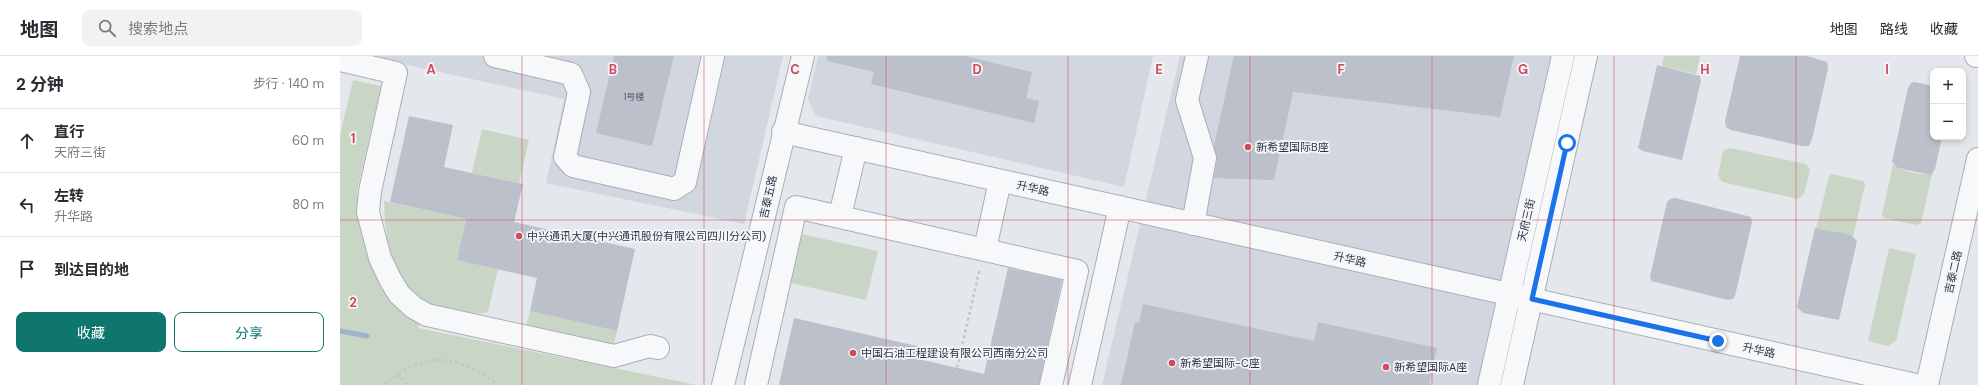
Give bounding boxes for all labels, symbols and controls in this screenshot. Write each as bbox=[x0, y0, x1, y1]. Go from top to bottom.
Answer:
search box bbox=[82, 10, 362, 46]
text: 地图 bbox=[20, 17, 58, 42]
icon: search bbox=[96, 17, 118, 39]
text: 搜索地点 bbox=[128, 19, 188, 39]
text: 地图 bbox=[1830, 20, 1858, 38]
text: 路线 bbox=[1880, 20, 1908, 38]
text: 收藏 bbox=[1930, 20, 1958, 38]
text: A bbox=[426, 61, 436, 78]
text: B bbox=[609, 61, 617, 78]
text: C bbox=[790, 61, 800, 78]
text: D bbox=[972, 61, 982, 78]
text: E bbox=[1155, 61, 1163, 78]
text: F bbox=[1337, 61, 1345, 78]
text: G bbox=[1518, 61, 1528, 78]
text: H bbox=[1700, 61, 1710, 78]
text: I bbox=[1885, 61, 1889, 78]
map controls bbox=[1930, 68, 1966, 140]
button: + bbox=[1930, 68, 1966, 104]
text: 2 分钟 bbox=[16, 73, 64, 95]
text: 步行 · 140 m bbox=[253, 75, 324, 92]
house number: 1号楼 bbox=[624, 91, 644, 103]
button: − bbox=[1930, 104, 1966, 140]
text: 直行 bbox=[54, 122, 84, 142]
icon: ahead bbox=[16, 130, 38, 152]
text: 1 bbox=[351, 130, 355, 147]
text: 60 m bbox=[292, 132, 324, 149]
route start bbox=[1558, 134, 1576, 152]
place label: 新希望国际B座 bbox=[1256, 140, 1329, 154]
marker: 新希望国际B座 bbox=[1243, 142, 1253, 152]
text: 天府三街 bbox=[54, 144, 106, 161]
street label: 吉泰五路 bbox=[756, 174, 780, 220]
street label: 升华路 bbox=[1015, 177, 1051, 199]
text: 左转 bbox=[54, 186, 84, 206]
icon: left bbox=[16, 194, 38, 216]
text: 80 m bbox=[292, 196, 324, 213]
street label: 天府三街 bbox=[1514, 197, 1538, 243]
text: 升华路 bbox=[54, 208, 93, 225]
place label: 中兴通讯大厦(中兴通讯股份有限公司四川分公司) bbox=[527, 229, 766, 243]
marker: 中兴通讯大厦(中兴通讯股份有限公司四川分公司) bbox=[514, 231, 524, 241]
street label: 升华路 bbox=[1332, 248, 1368, 270]
street label: 吉泰二路 bbox=[1941, 249, 1965, 295]
icon: arrive bbox=[16, 258, 38, 280]
text: 到达目的地 bbox=[54, 260, 129, 280]
text: 2 bbox=[349, 294, 357, 311]
button: 收藏 bbox=[16, 312, 166, 352]
button: 分享 bbox=[174, 312, 324, 352]
route end bbox=[1709, 332, 1727, 350]
street label: 升华路 bbox=[1741, 339, 1777, 361]
place label: 中国石油工程建设有限公司西南分公司 bbox=[861, 346, 1048, 360]
marker: 中国石油工程建设有限公司西南分公司 bbox=[848, 348, 858, 358]
place label: 新希望国际-C座 bbox=[1180, 356, 1260, 370]
marker: 新希望国际-C座 bbox=[1167, 358, 1177, 368]
place label: 新希望国际A座 bbox=[1394, 360, 1467, 374]
marker: 新希望国际A座 bbox=[1381, 362, 1391, 372]

